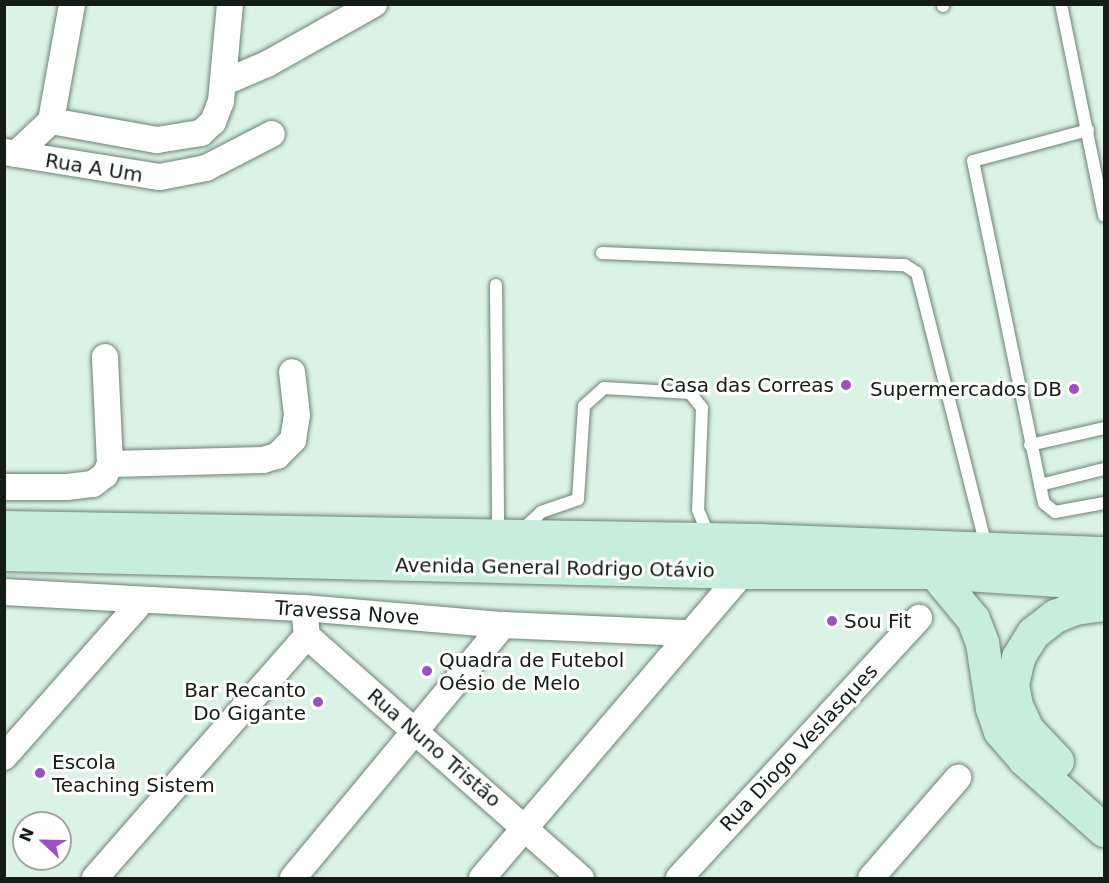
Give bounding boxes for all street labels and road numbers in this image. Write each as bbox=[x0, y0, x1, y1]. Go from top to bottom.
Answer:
street label: Rua A Um bbox=[44, 148, 144, 188]
street label: Avenida General Rodrigo Otávio bbox=[395, 553, 715, 583]
street label: Travessa Nove bbox=[274, 596, 420, 630]
street label: Rua Diogo Veslasques bbox=[715, 659, 883, 837]
street label: Rua Nuno Tristão bbox=[362, 684, 506, 812]

